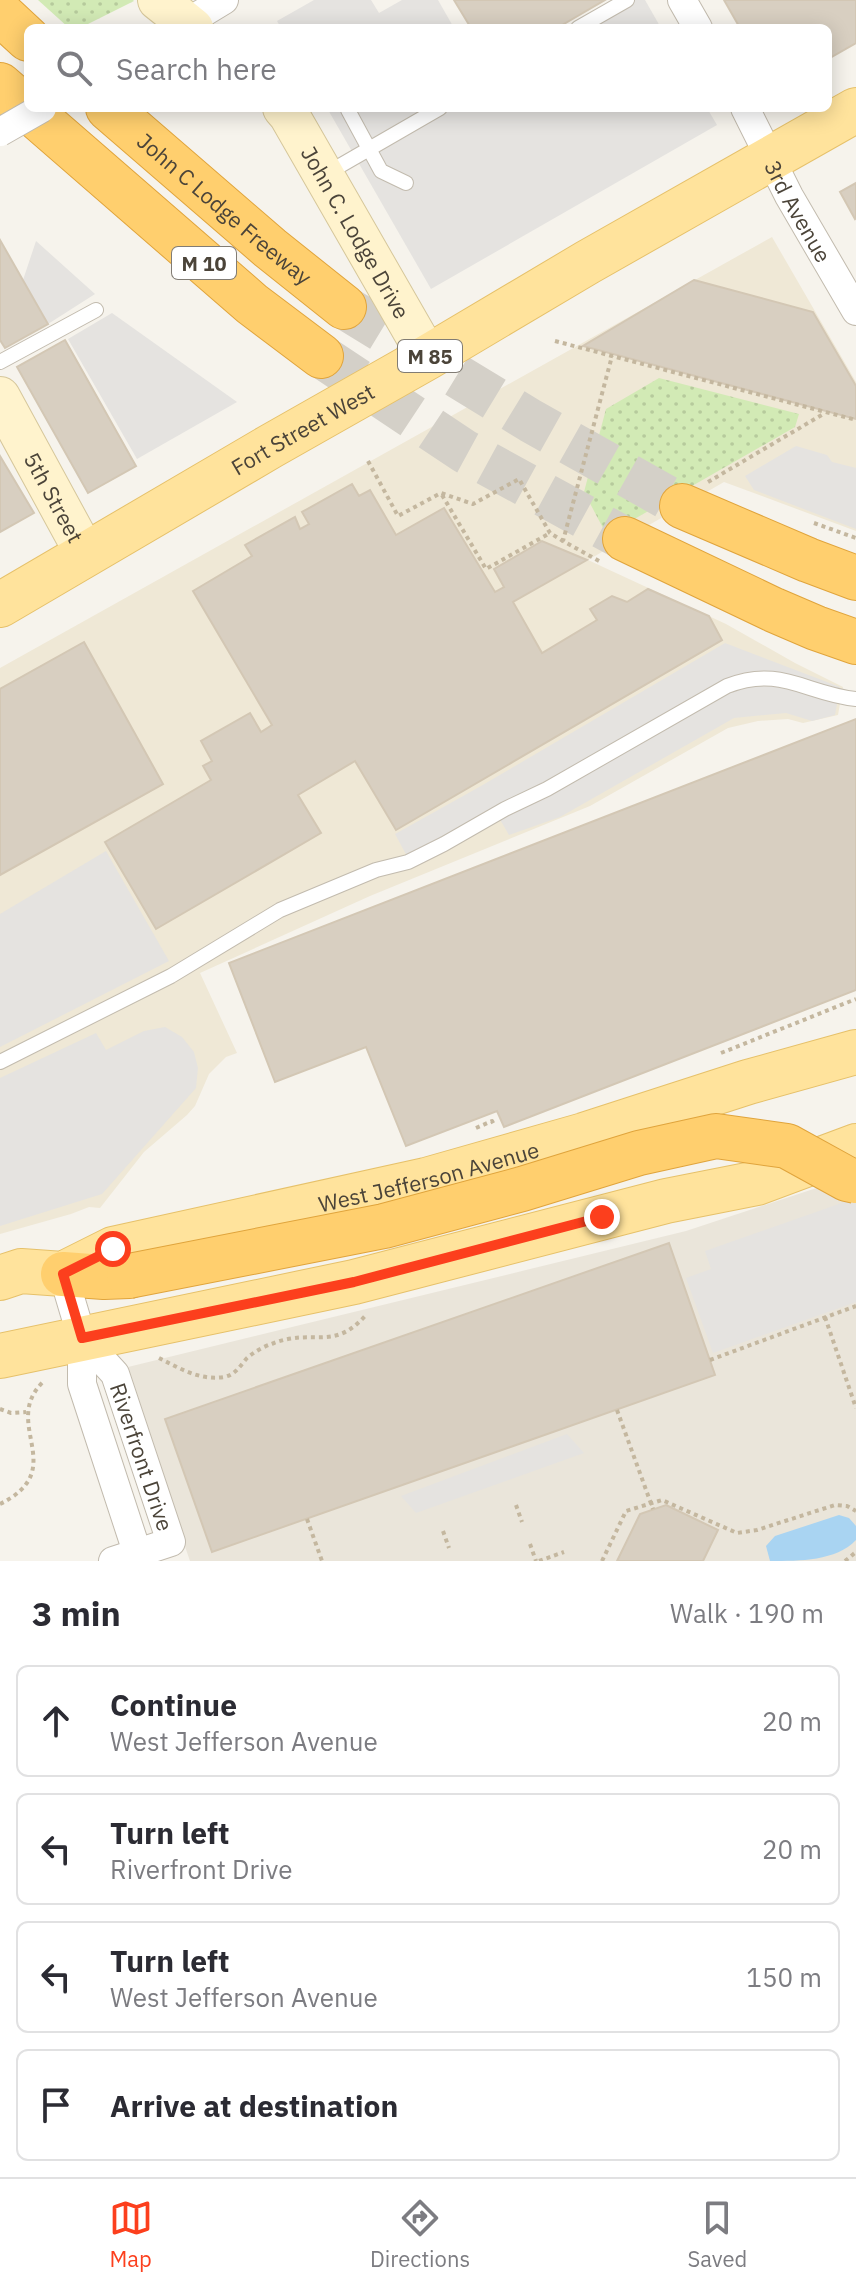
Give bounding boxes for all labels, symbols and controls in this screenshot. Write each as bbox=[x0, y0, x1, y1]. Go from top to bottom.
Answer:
search box bbox=[24, 24, 832, 112]
icon: search bbox=[52, 46, 96, 90]
text: Search here bbox=[116, 49, 277, 88]
street label: John C Lodge Freeway bbox=[132, 126, 318, 291]
street label: John C. Lodge Drive bbox=[295, 140, 417, 323]
street label: 3rd Avenue bbox=[759, 155, 839, 267]
road number: M 10 bbox=[172, 247, 236, 279]
road number: M 85 bbox=[398, 340, 462, 372]
street label: Fort Street West bbox=[225, 376, 379, 481]
street label: 5th Street bbox=[18, 447, 91, 548]
street label: West Jefferson Avenue bbox=[315, 1134, 542, 1218]
route end bbox=[584, 1199, 620, 1235]
route start bbox=[95, 1231, 131, 1267]
street label: Riverfront Drive bbox=[104, 1379, 181, 1535]
text: 3 min bbox=[32, 1591, 121, 1635]
text: Walk · 190 m bbox=[670, 1596, 824, 1630]
text: Continue bbox=[110, 1685, 237, 1724]
icon: ahead bbox=[34, 1699, 78, 1743]
text: 20 m bbox=[762, 1704, 822, 1738]
text: West Jefferson Avenue bbox=[110, 1724, 378, 1758]
text: Turn left bbox=[110, 1813, 229, 1852]
icon: left bbox=[34, 1827, 78, 1871]
text: 20 m bbox=[762, 1832, 822, 1866]
text: Riverfront Drive bbox=[110, 1852, 292, 1886]
text: Turn left bbox=[110, 1941, 229, 1980]
icon: left bbox=[34, 1955, 78, 1999]
text: 150 m bbox=[746, 1960, 822, 1994]
text: West Jefferson Avenue bbox=[110, 1980, 378, 2014]
icon: arrive bbox=[34, 2083, 78, 2127]
text: Arrive at destination bbox=[110, 2086, 398, 2125]
tab: Map bbox=[109, 2196, 153, 2273]
tab: Directions bbox=[370, 2196, 470, 2273]
tab: Saved bbox=[687, 2196, 747, 2273]

